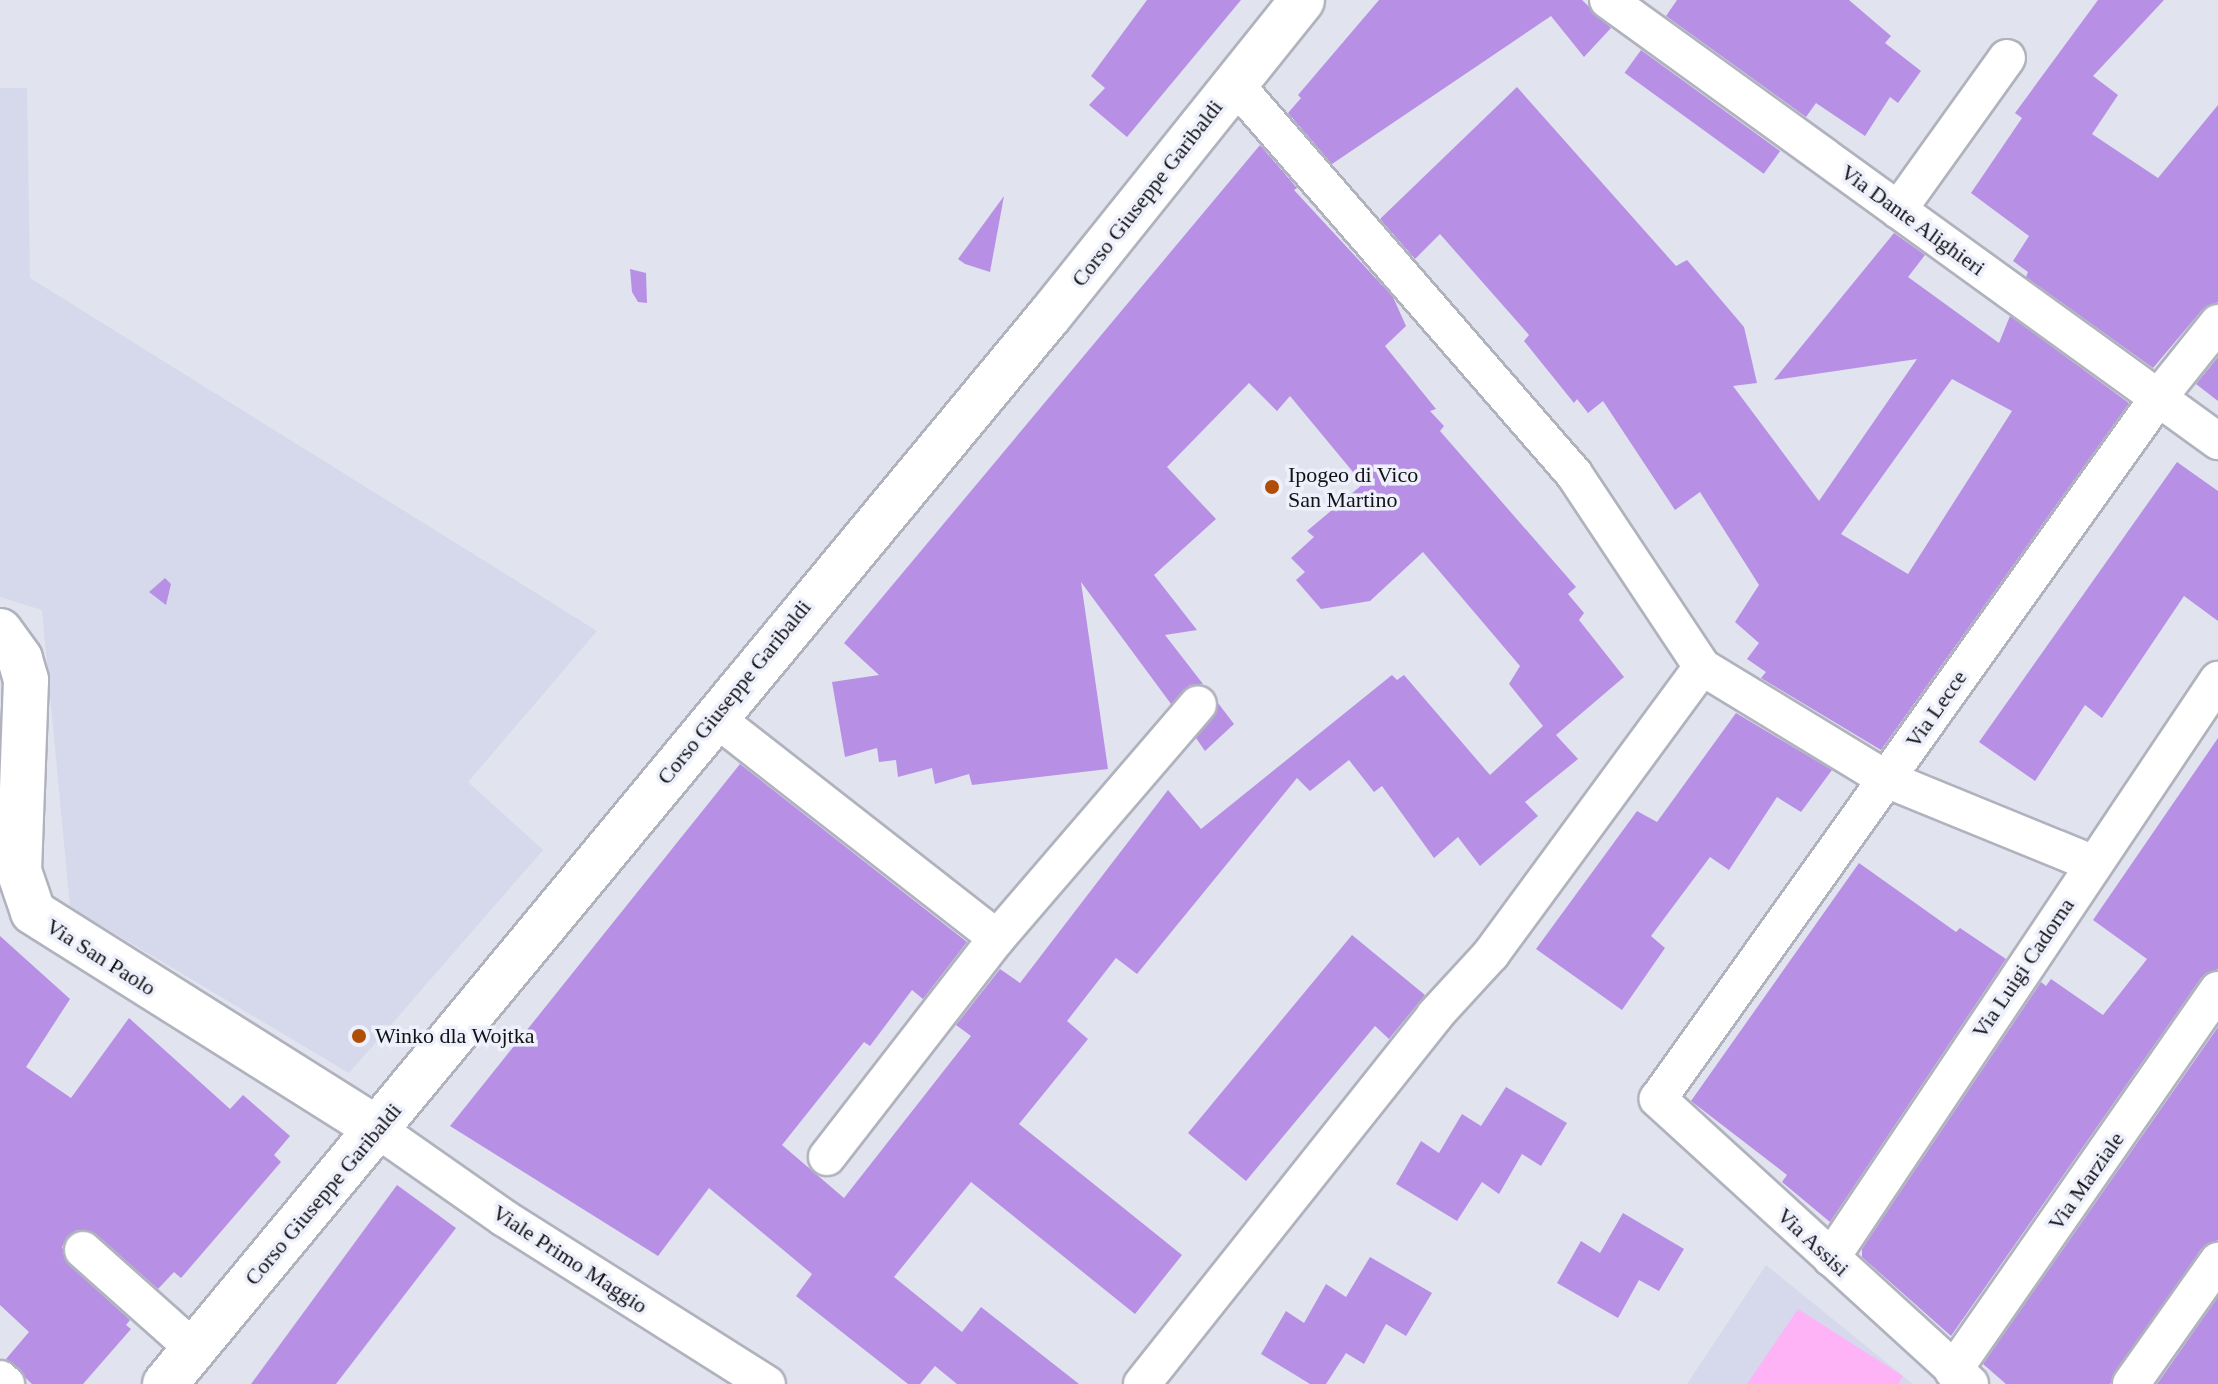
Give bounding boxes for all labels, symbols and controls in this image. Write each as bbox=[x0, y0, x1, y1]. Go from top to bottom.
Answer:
street label: Corso Giuseppe Garibaldi bbox=[1066, 94, 1228, 292]
street label: Via Dante Alighieri bbox=[1835, 158, 1991, 282]
place label: Ipogeo di Vico San Martino bbox=[1288, 461, 1419, 512]
marker: Ipogeo di Vico San Martino bbox=[1263, 478, 1281, 496]
street label: Corso Giuseppe Garibaldi bbox=[651, 594, 817, 790]
street label: Via Lecce bbox=[1900, 665, 1972, 753]
street label: Via Luigi Cadorna bbox=[1966, 893, 2080, 1043]
street label: Via San Paolo bbox=[41, 913, 161, 1001]
place label: Winko dla Wojtka bbox=[375, 1023, 535, 1049]
marker: Winko dla Wojtka bbox=[350, 1027, 368, 1045]
street label: Corso Giuseppe Garibaldi bbox=[239, 1098, 407, 1290]
street label: Via Marziale bbox=[2042, 1127, 2130, 1235]
street label: Viale Primo Maggio bbox=[488, 1199, 652, 1319]
street label: Via Assisi bbox=[1771, 1202, 1855, 1282]

